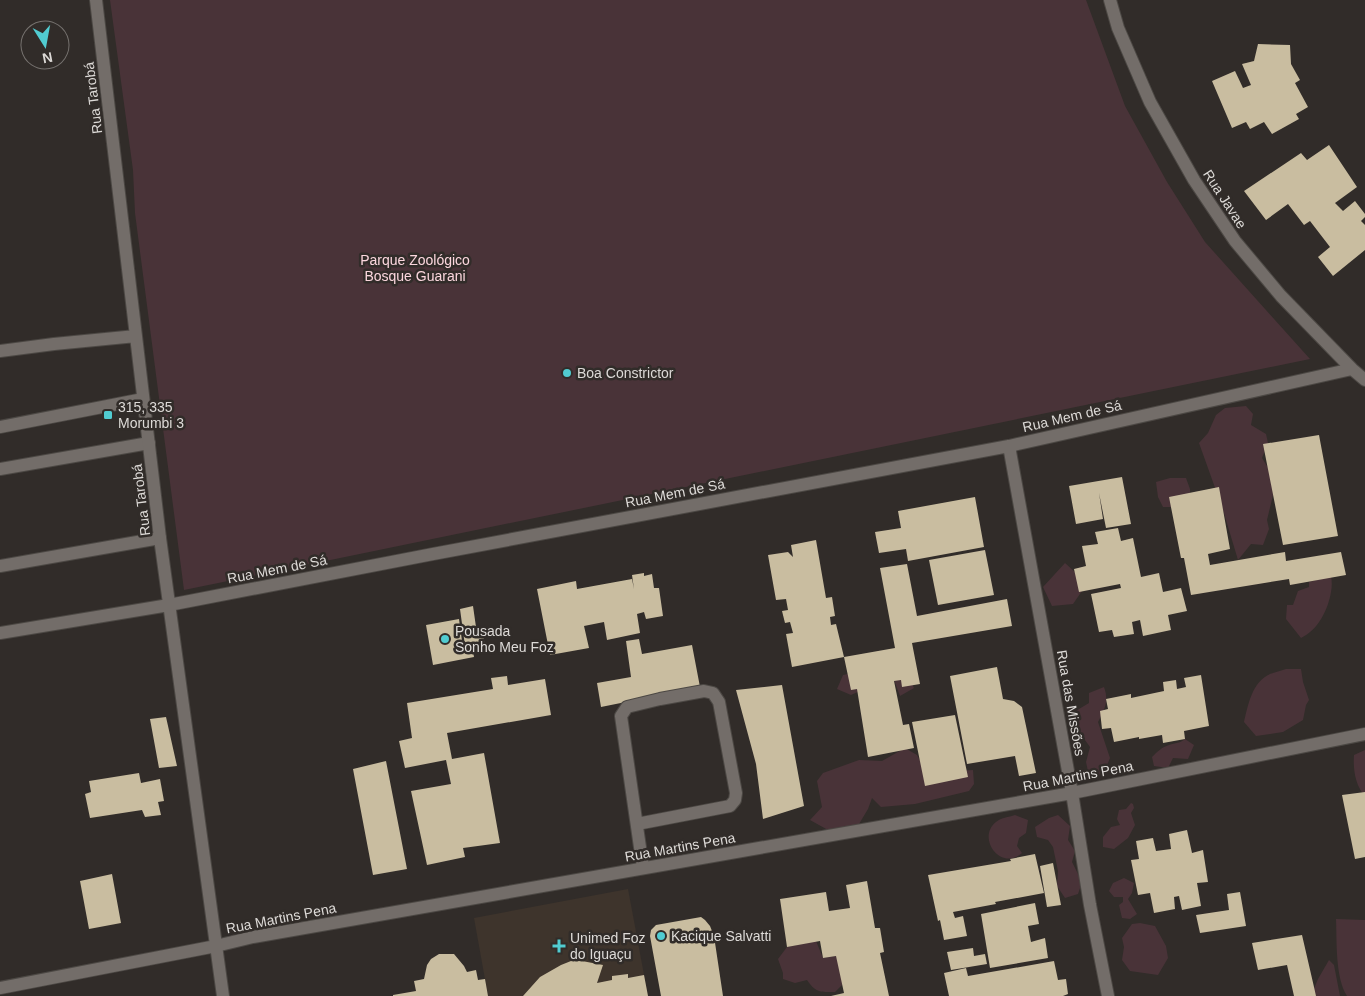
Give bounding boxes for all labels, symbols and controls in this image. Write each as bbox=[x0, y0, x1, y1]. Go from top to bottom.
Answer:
north arrow bbox=[20, 20, 70, 70]
text: N bbox=[41, 49, 54, 67]
street label: Rua Tarobá bbox=[81, 61, 105, 135]
street label: Rua Javae bbox=[1200, 167, 1250, 232]
park label: Parque Zoológico Bosque Guarani bbox=[360, 252, 470, 284]
place label: Boa Constrictor bbox=[577, 365, 674, 381]
marker: Boa Constrictor bbox=[561, 367, 573, 379]
street label: Rua Mem de Sá bbox=[1021, 397, 1123, 435]
place label: 315, 335 Morumbi 3 bbox=[118, 399, 184, 431]
marker: 315, 335 Morumbi 3 bbox=[102, 409, 114, 421]
street label: Rua Tarobá bbox=[129, 463, 153, 537]
street label: Rua Mem de Sá bbox=[624, 475, 726, 511]
street label: Rua Mem de Sá bbox=[226, 551, 328, 587]
place label: Pousada Sonho Meu Foz bbox=[455, 623, 554, 655]
marker: Pousada Sonho Meu Foz bbox=[439, 633, 451, 645]
street label: Rua das Missões bbox=[1054, 649, 1088, 757]
street label: Rua Martins Pena bbox=[1021, 757, 1135, 795]
street label: Rua Martins Pena bbox=[623, 829, 737, 865]
street label: Rua Martins Pena bbox=[224, 899, 338, 937]
place label: Kacique Salvatti bbox=[671, 928, 771, 944]
place label: Unimed Foz do Iguaçu bbox=[570, 930, 645, 962]
marker: Kacique Salvatti bbox=[655, 930, 667, 942]
marker: Unimed Foz do Iguaçu bbox=[552, 939, 566, 953]

